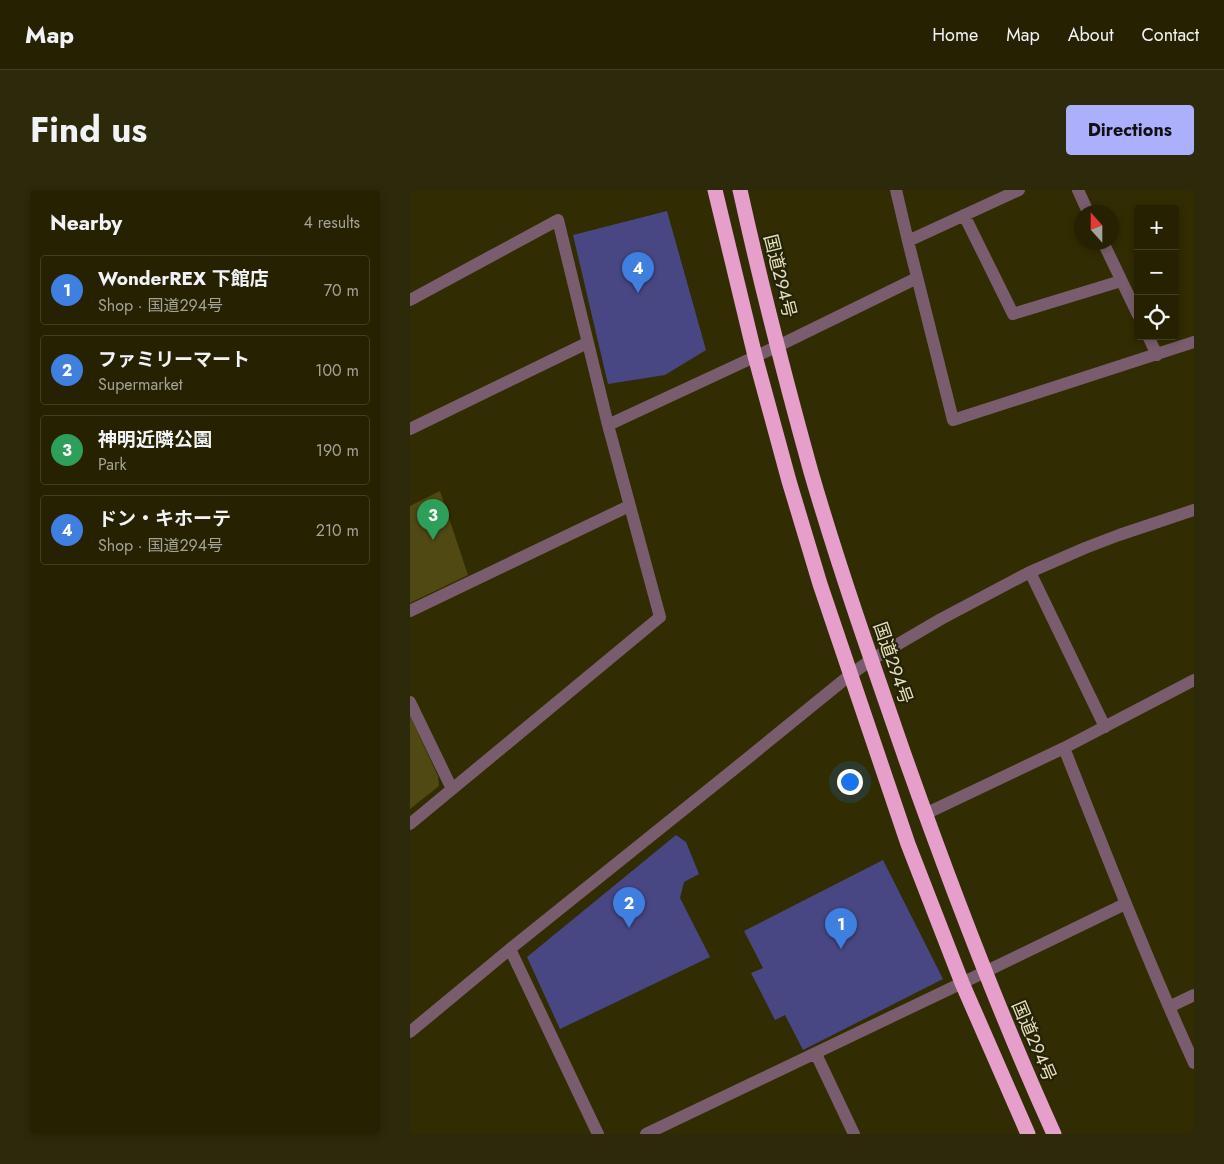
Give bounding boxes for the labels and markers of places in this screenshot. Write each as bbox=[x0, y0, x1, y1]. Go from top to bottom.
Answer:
pin: 4 bbox=[622, 252, 654, 293]
pin: 3 bbox=[417, 499, 449, 540]
pin: 2 bbox=[613, 887, 645, 928]
pin: 1 bbox=[825, 908, 857, 949]

